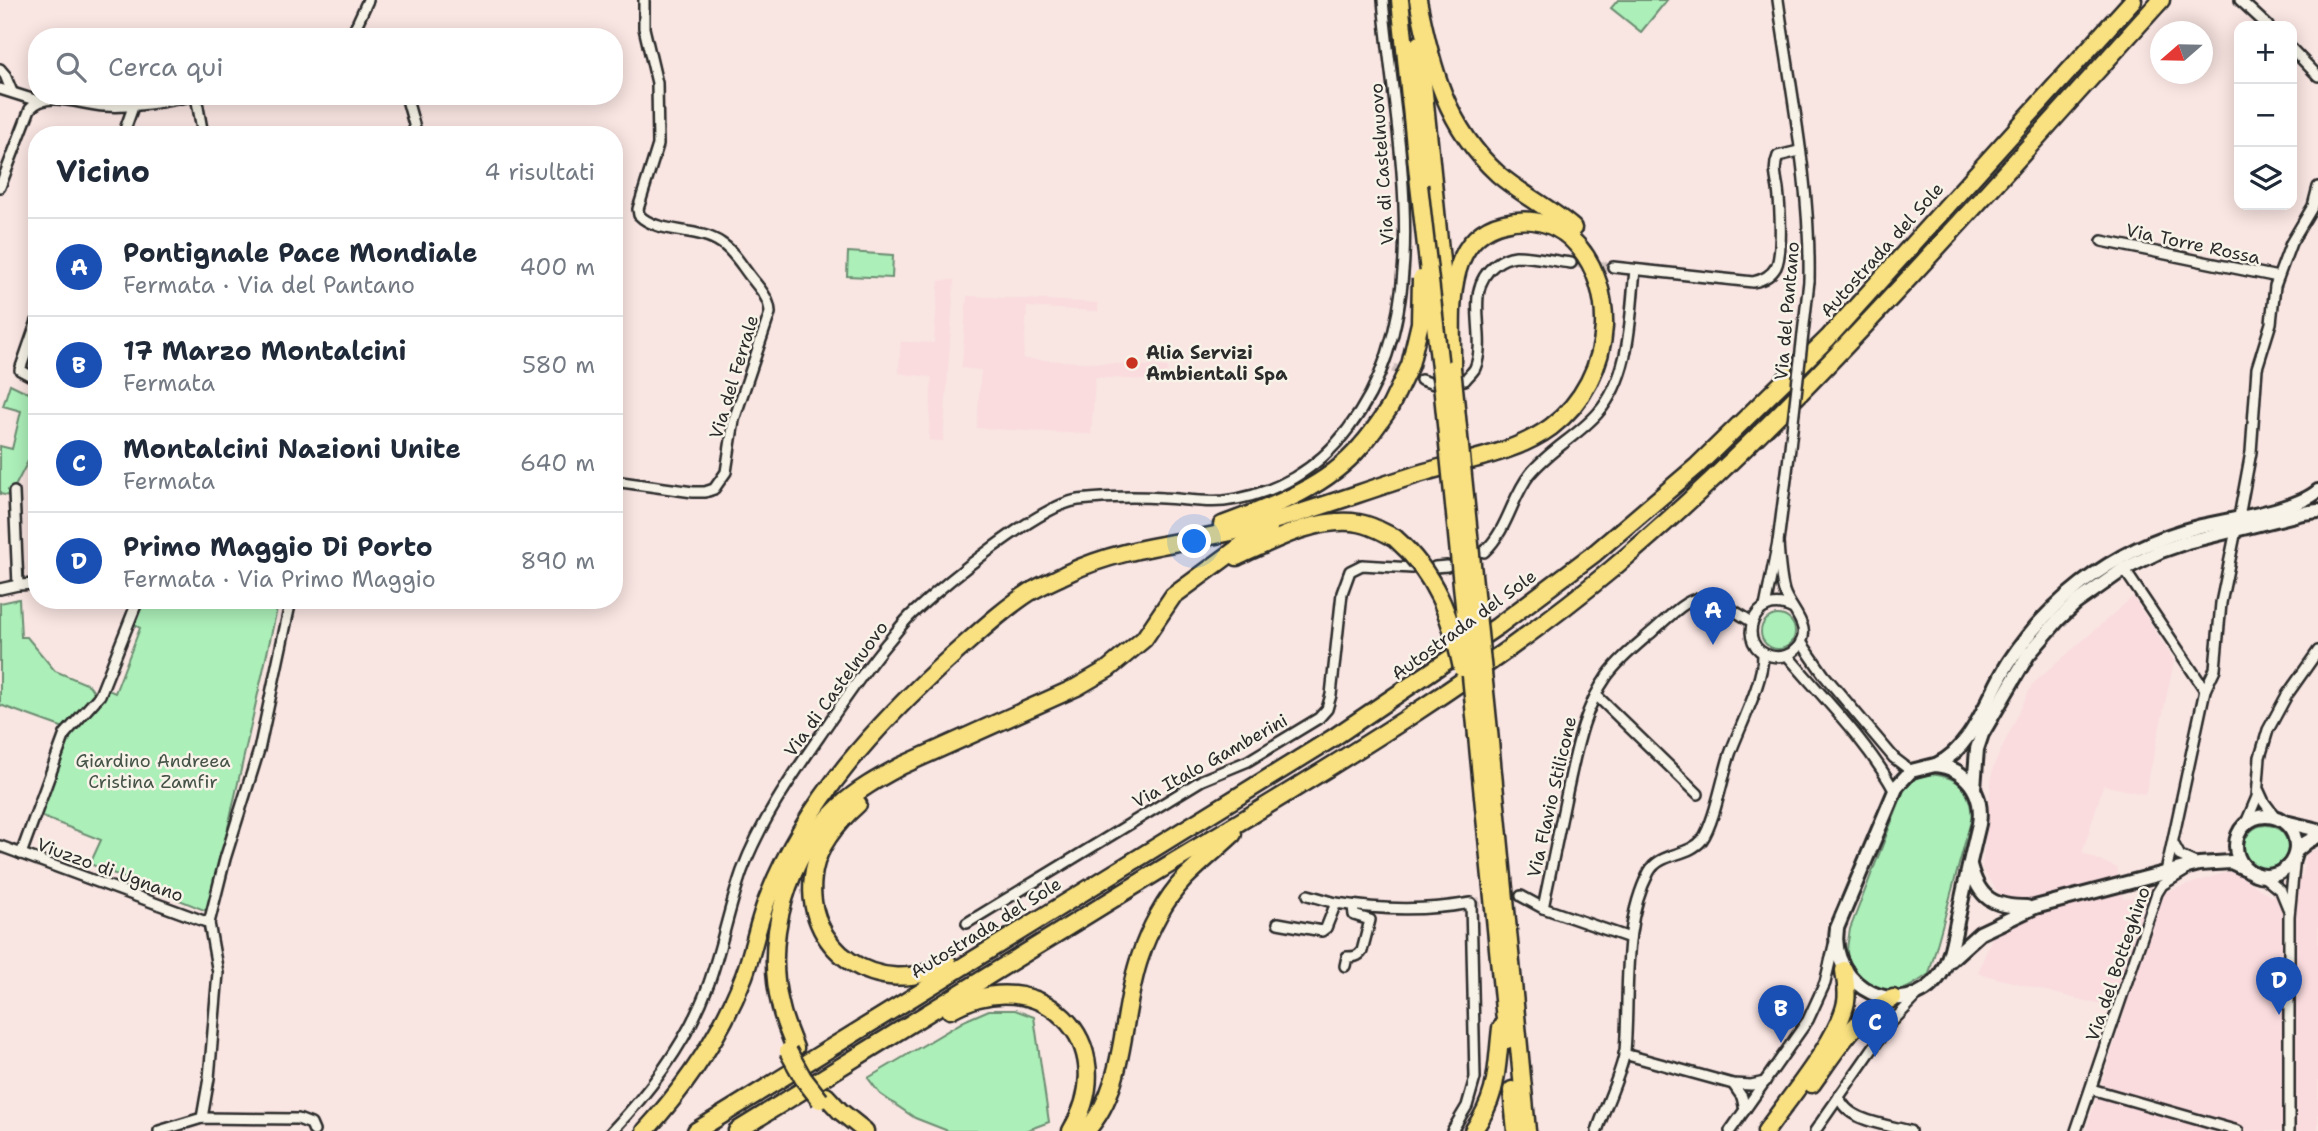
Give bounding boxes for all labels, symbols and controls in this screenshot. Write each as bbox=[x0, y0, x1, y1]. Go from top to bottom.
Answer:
north arrow bbox=[2150, 21, 2213, 84]
map controls bbox=[2234, 21, 2297, 210]
button: + bbox=[2234, 21, 2297, 84]
search box bbox=[28, 28, 623, 105]
icon: search bbox=[52, 48, 90, 86]
text: Cerca qui bbox=[108, 49, 224, 84]
street label: Via di Castelnuovo bbox=[1364, 82, 1400, 246]
button: − bbox=[2234, 84, 2297, 147]
button: layers bbox=[2234, 147, 2297, 210]
text: Vicino bbox=[56, 151, 150, 192]
text: 4 risultati bbox=[484, 157, 595, 187]
street label: Autostrada del Sole bbox=[1815, 177, 1949, 323]
street label: Via Torre Rossa bbox=[2124, 218, 2262, 270]
text: Pontignale Pace Mondiale bbox=[123, 235, 478, 270]
street label: Via del Pantano bbox=[1769, 241, 1805, 381]
text: A bbox=[70, 252, 88, 282]
text: 400 m bbox=[519, 252, 595, 282]
text: Fermata · Via del Pantano bbox=[123, 270, 415, 300]
street label: Via del Ferrale bbox=[704, 312, 764, 442]
text: 17 Marzo Montalcini bbox=[123, 333, 406, 368]
place label: Alia Servizi Ambientali Spa bbox=[1146, 341, 1288, 386]
text: B bbox=[72, 350, 86, 380]
text: 580 m bbox=[522, 350, 595, 380]
marker: Alia Servizi Ambientali Spa bbox=[1124, 355, 1140, 371]
text: Fermata bbox=[123, 368, 215, 398]
text: Montalcini Nazioni Unite bbox=[123, 431, 461, 466]
text: C bbox=[72, 448, 86, 478]
text: 640 m bbox=[520, 448, 595, 478]
text: Fermata bbox=[123, 466, 215, 496]
your location bbox=[1177, 524, 1211, 558]
text: Primo Maggio Di Porto bbox=[123, 529, 433, 564]
text: D bbox=[71, 546, 87, 576]
text: 890 m bbox=[521, 546, 595, 576]
text: Fermata · Via Primo Maggio bbox=[123, 564, 436, 594]
street label: Autostrada del Sole bbox=[1387, 564, 1541, 686]
pin: A bbox=[1690, 587, 1736, 645]
street label: Via di Castelnuovo bbox=[779, 616, 893, 762]
street label: Via Italo Gamberini bbox=[1128, 708, 1292, 814]
street label: Via Flavio Stilicone bbox=[1522, 714, 1582, 880]
park label: Giardino Andreea Cristina Zamfir bbox=[75, 749, 231, 794]
street label: Viuzzo di Ugnano bbox=[33, 832, 187, 908]
street label: Autostrada del Sole bbox=[906, 872, 1066, 984]
street label: Via del Botteghino bbox=[2080, 884, 2156, 1044]
pin: D bbox=[2256, 957, 2302, 1015]
pin: B bbox=[1758, 985, 1804, 1043]
pin: C bbox=[1852, 999, 1898, 1057]

